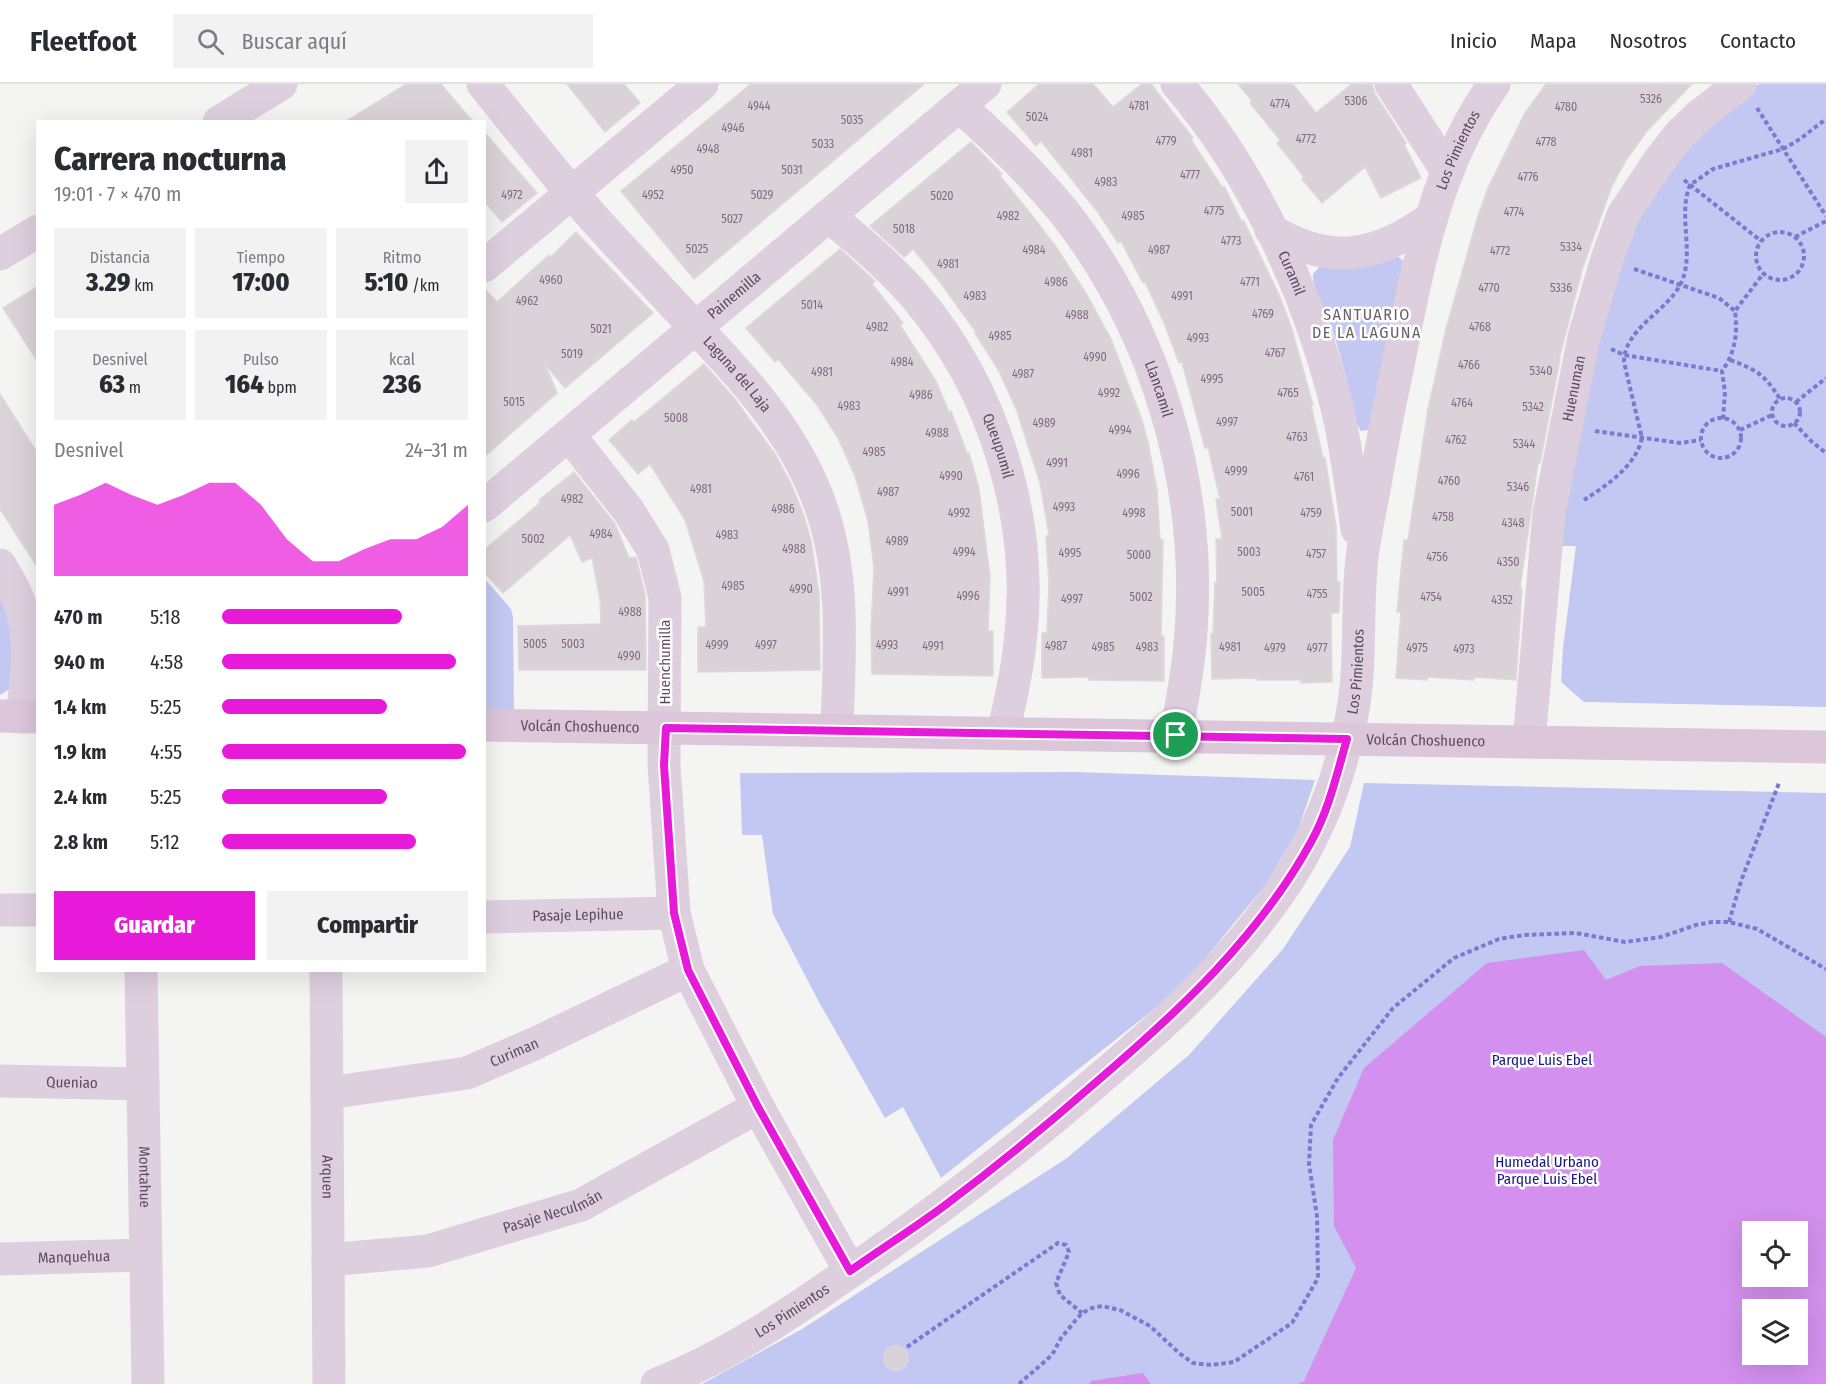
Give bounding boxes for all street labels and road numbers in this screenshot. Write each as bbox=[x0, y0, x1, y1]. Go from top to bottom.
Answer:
street label: Los Pimientos bbox=[1432, 107, 1484, 192]
street label: Curamil bbox=[1274, 248, 1309, 298]
street label: Painemilla bbox=[704, 268, 764, 323]
street label: Laguna del Laja bbox=[699, 332, 775, 416]
street label: Huenuman bbox=[1558, 354, 1589, 423]
street label: Llancamil bbox=[1141, 358, 1177, 419]
street label: Queupumil bbox=[979, 411, 1017, 480]
street label: Huenchumilla bbox=[656, 620, 674, 704]
street label: Los Pimientos bbox=[1343, 629, 1368, 716]
street label: Volcán Choshuenco bbox=[520, 717, 640, 737]
street label: Volcán Choshuenco bbox=[1366, 730, 1486, 750]
street label: Pasaje Lepihue bbox=[532, 905, 624, 925]
street label: Curiman bbox=[487, 1034, 541, 1071]
street label: Queniao bbox=[46, 1073, 98, 1092]
street label: Montahue bbox=[135, 1146, 154, 1208]
street label: Arquen bbox=[318, 1155, 337, 1199]
street label: Pasaje Neculmán bbox=[501, 1186, 605, 1237]
street label: Manquehua bbox=[38, 1247, 110, 1267]
street label: Los Pimientos bbox=[752, 1280, 833, 1342]

